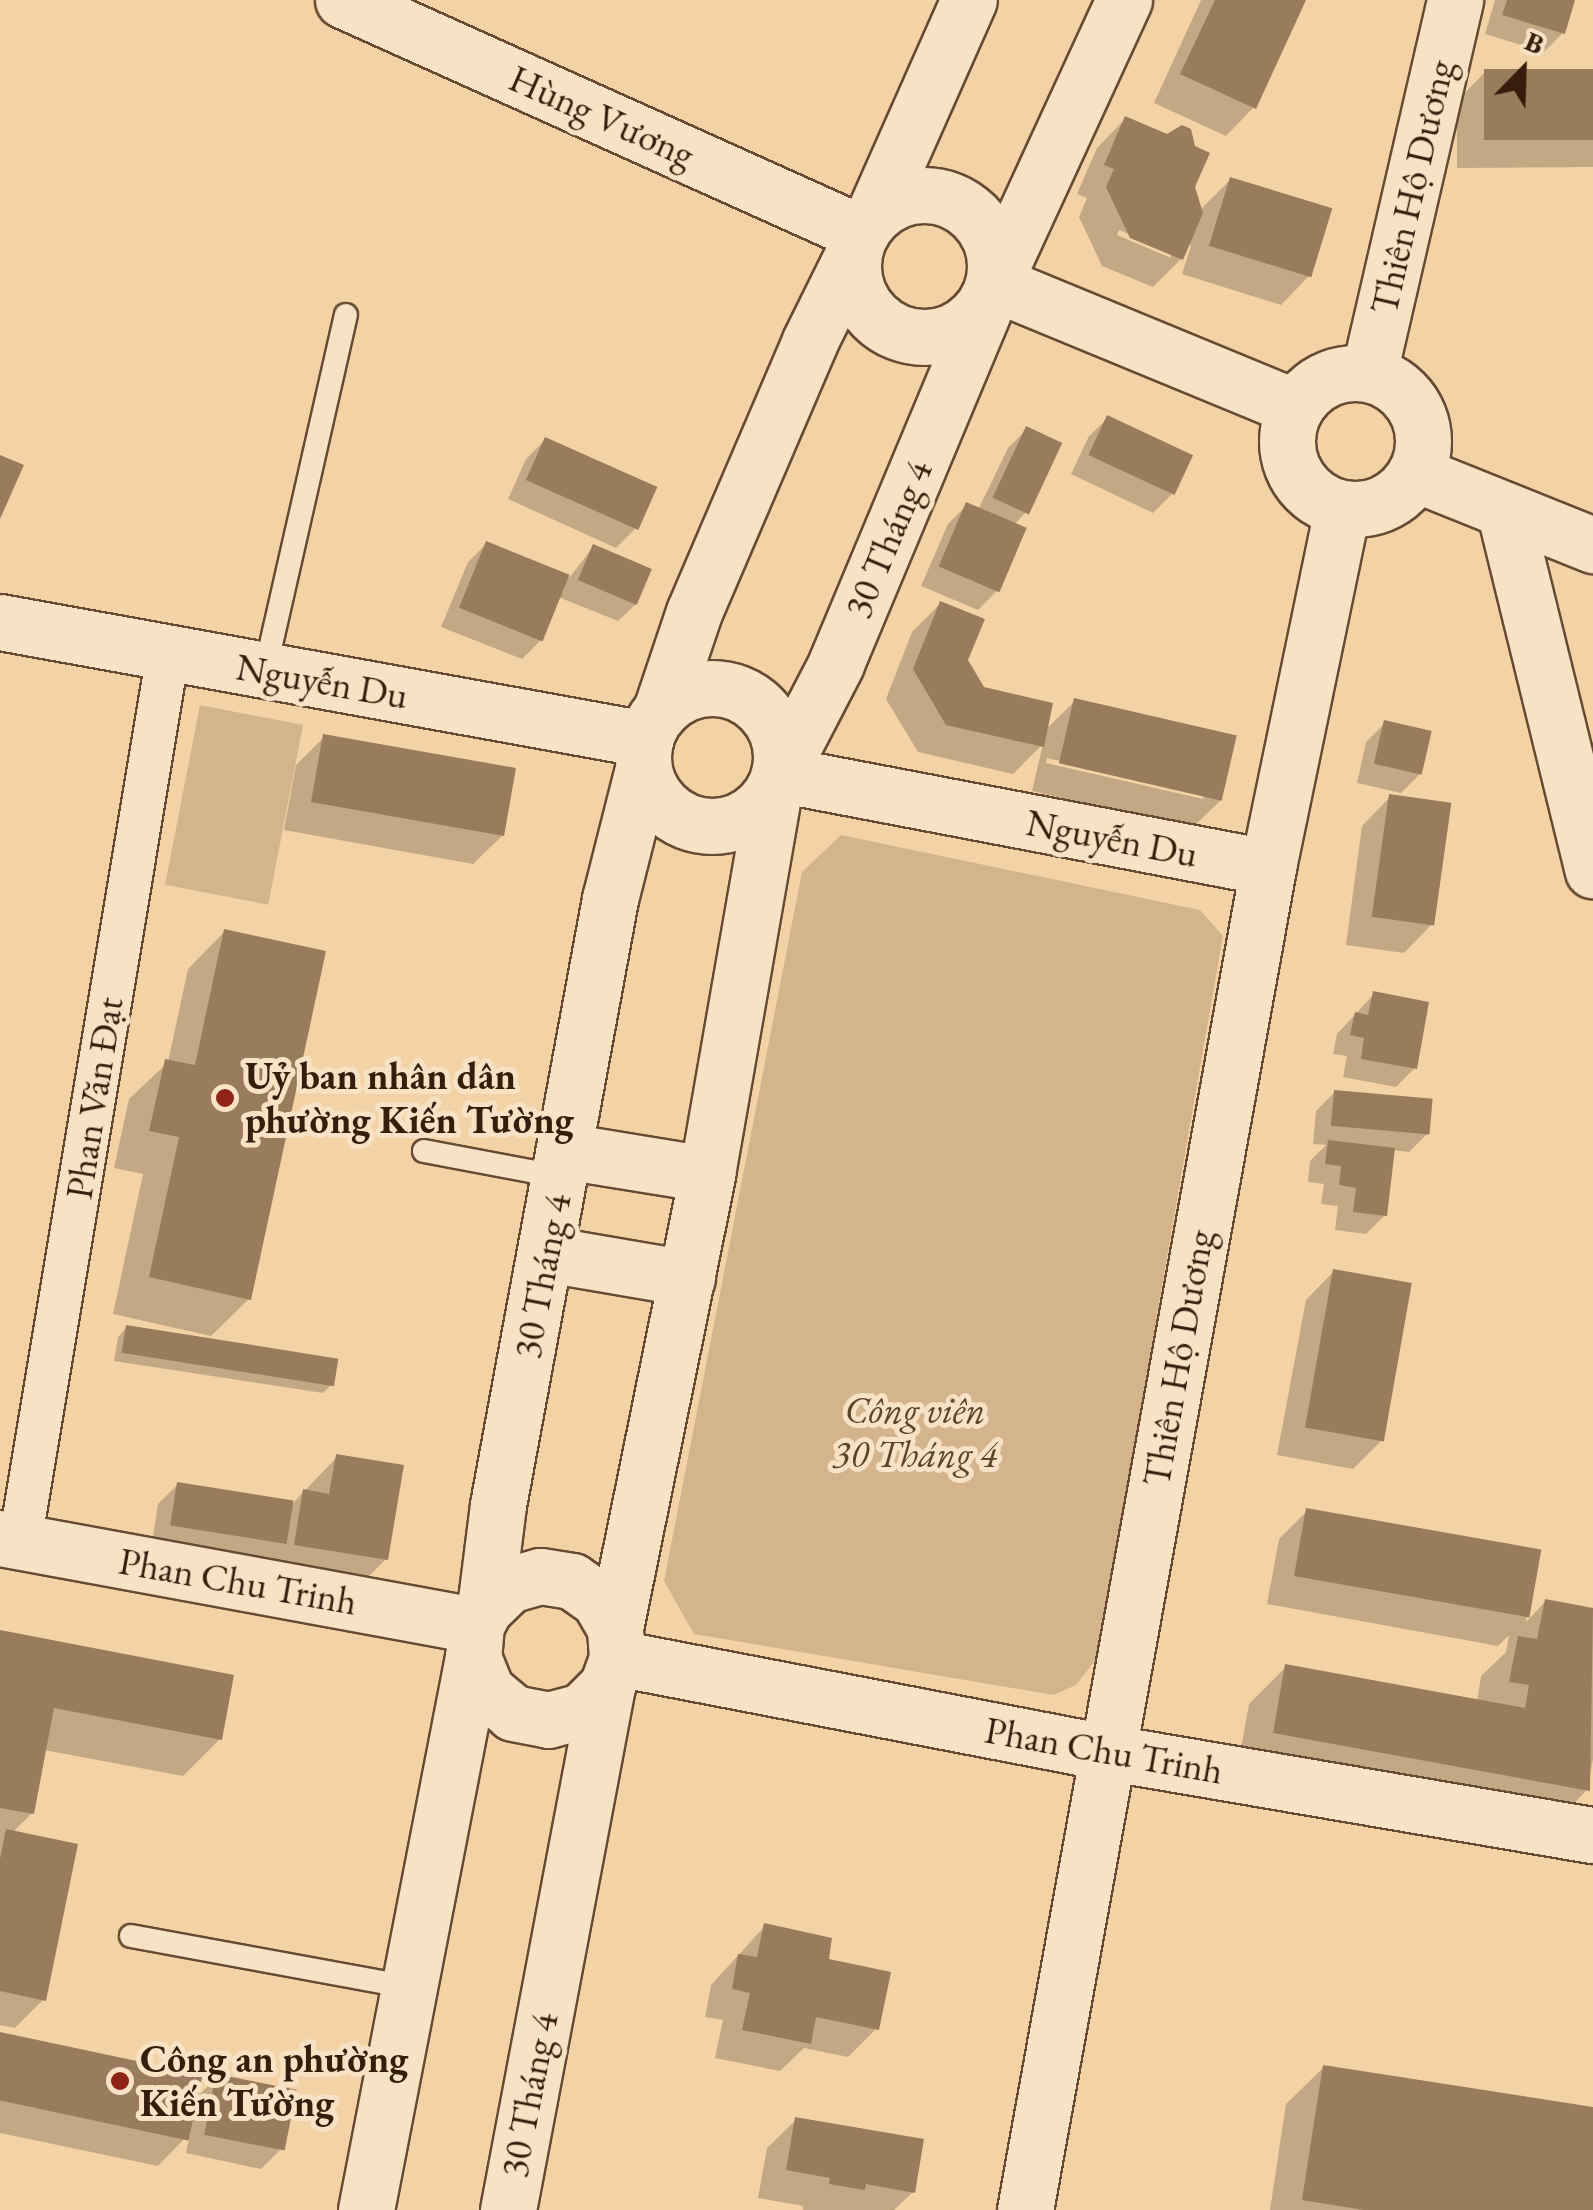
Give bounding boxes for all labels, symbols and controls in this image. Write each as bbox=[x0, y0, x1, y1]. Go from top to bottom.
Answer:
north arrow bbox=[1473, 20, 1573, 120]
text: B bbox=[1520, 22, 1550, 62]
street label: Hùng Vương bbox=[502, 55, 702, 177]
street label: Thiên Hộ Dương bbox=[1361, 55, 1463, 319]
street label: 30 Tháng 4 bbox=[834, 453, 942, 625]
street label: Nguyễn Du bbox=[233, 643, 411, 719]
street label: Nguyễn Du bbox=[1022, 799, 1202, 877]
street label: Phan Văn Đạt bbox=[56, 994, 132, 1202]
place label: Uỷ ban nhân dân phường Kiến Tường bbox=[245, 1053, 574, 1142]
marker: Uỷ ban nhân dân phường Kiến Tường bbox=[214, 1087, 236, 1109]
street label: 30 Tháng 4 bbox=[504, 1190, 580, 1362]
street label: Thiên Hộ Dương bbox=[1133, 1226, 1223, 1490]
park label: Công viên 30 Tháng 4 bbox=[832, 1387, 998, 1476]
street label: Phan Chu Trinh bbox=[115, 1538, 361, 1624]
street label: Phan Chu Trinh bbox=[981, 1707, 1227, 1793]
street label: 30 Tháng 4 bbox=[491, 2009, 567, 2181]
place label: Công an phường Kiến Tường bbox=[140, 2036, 408, 2126]
marker: Công an phường Kiến Tường bbox=[109, 2070, 131, 2092]

